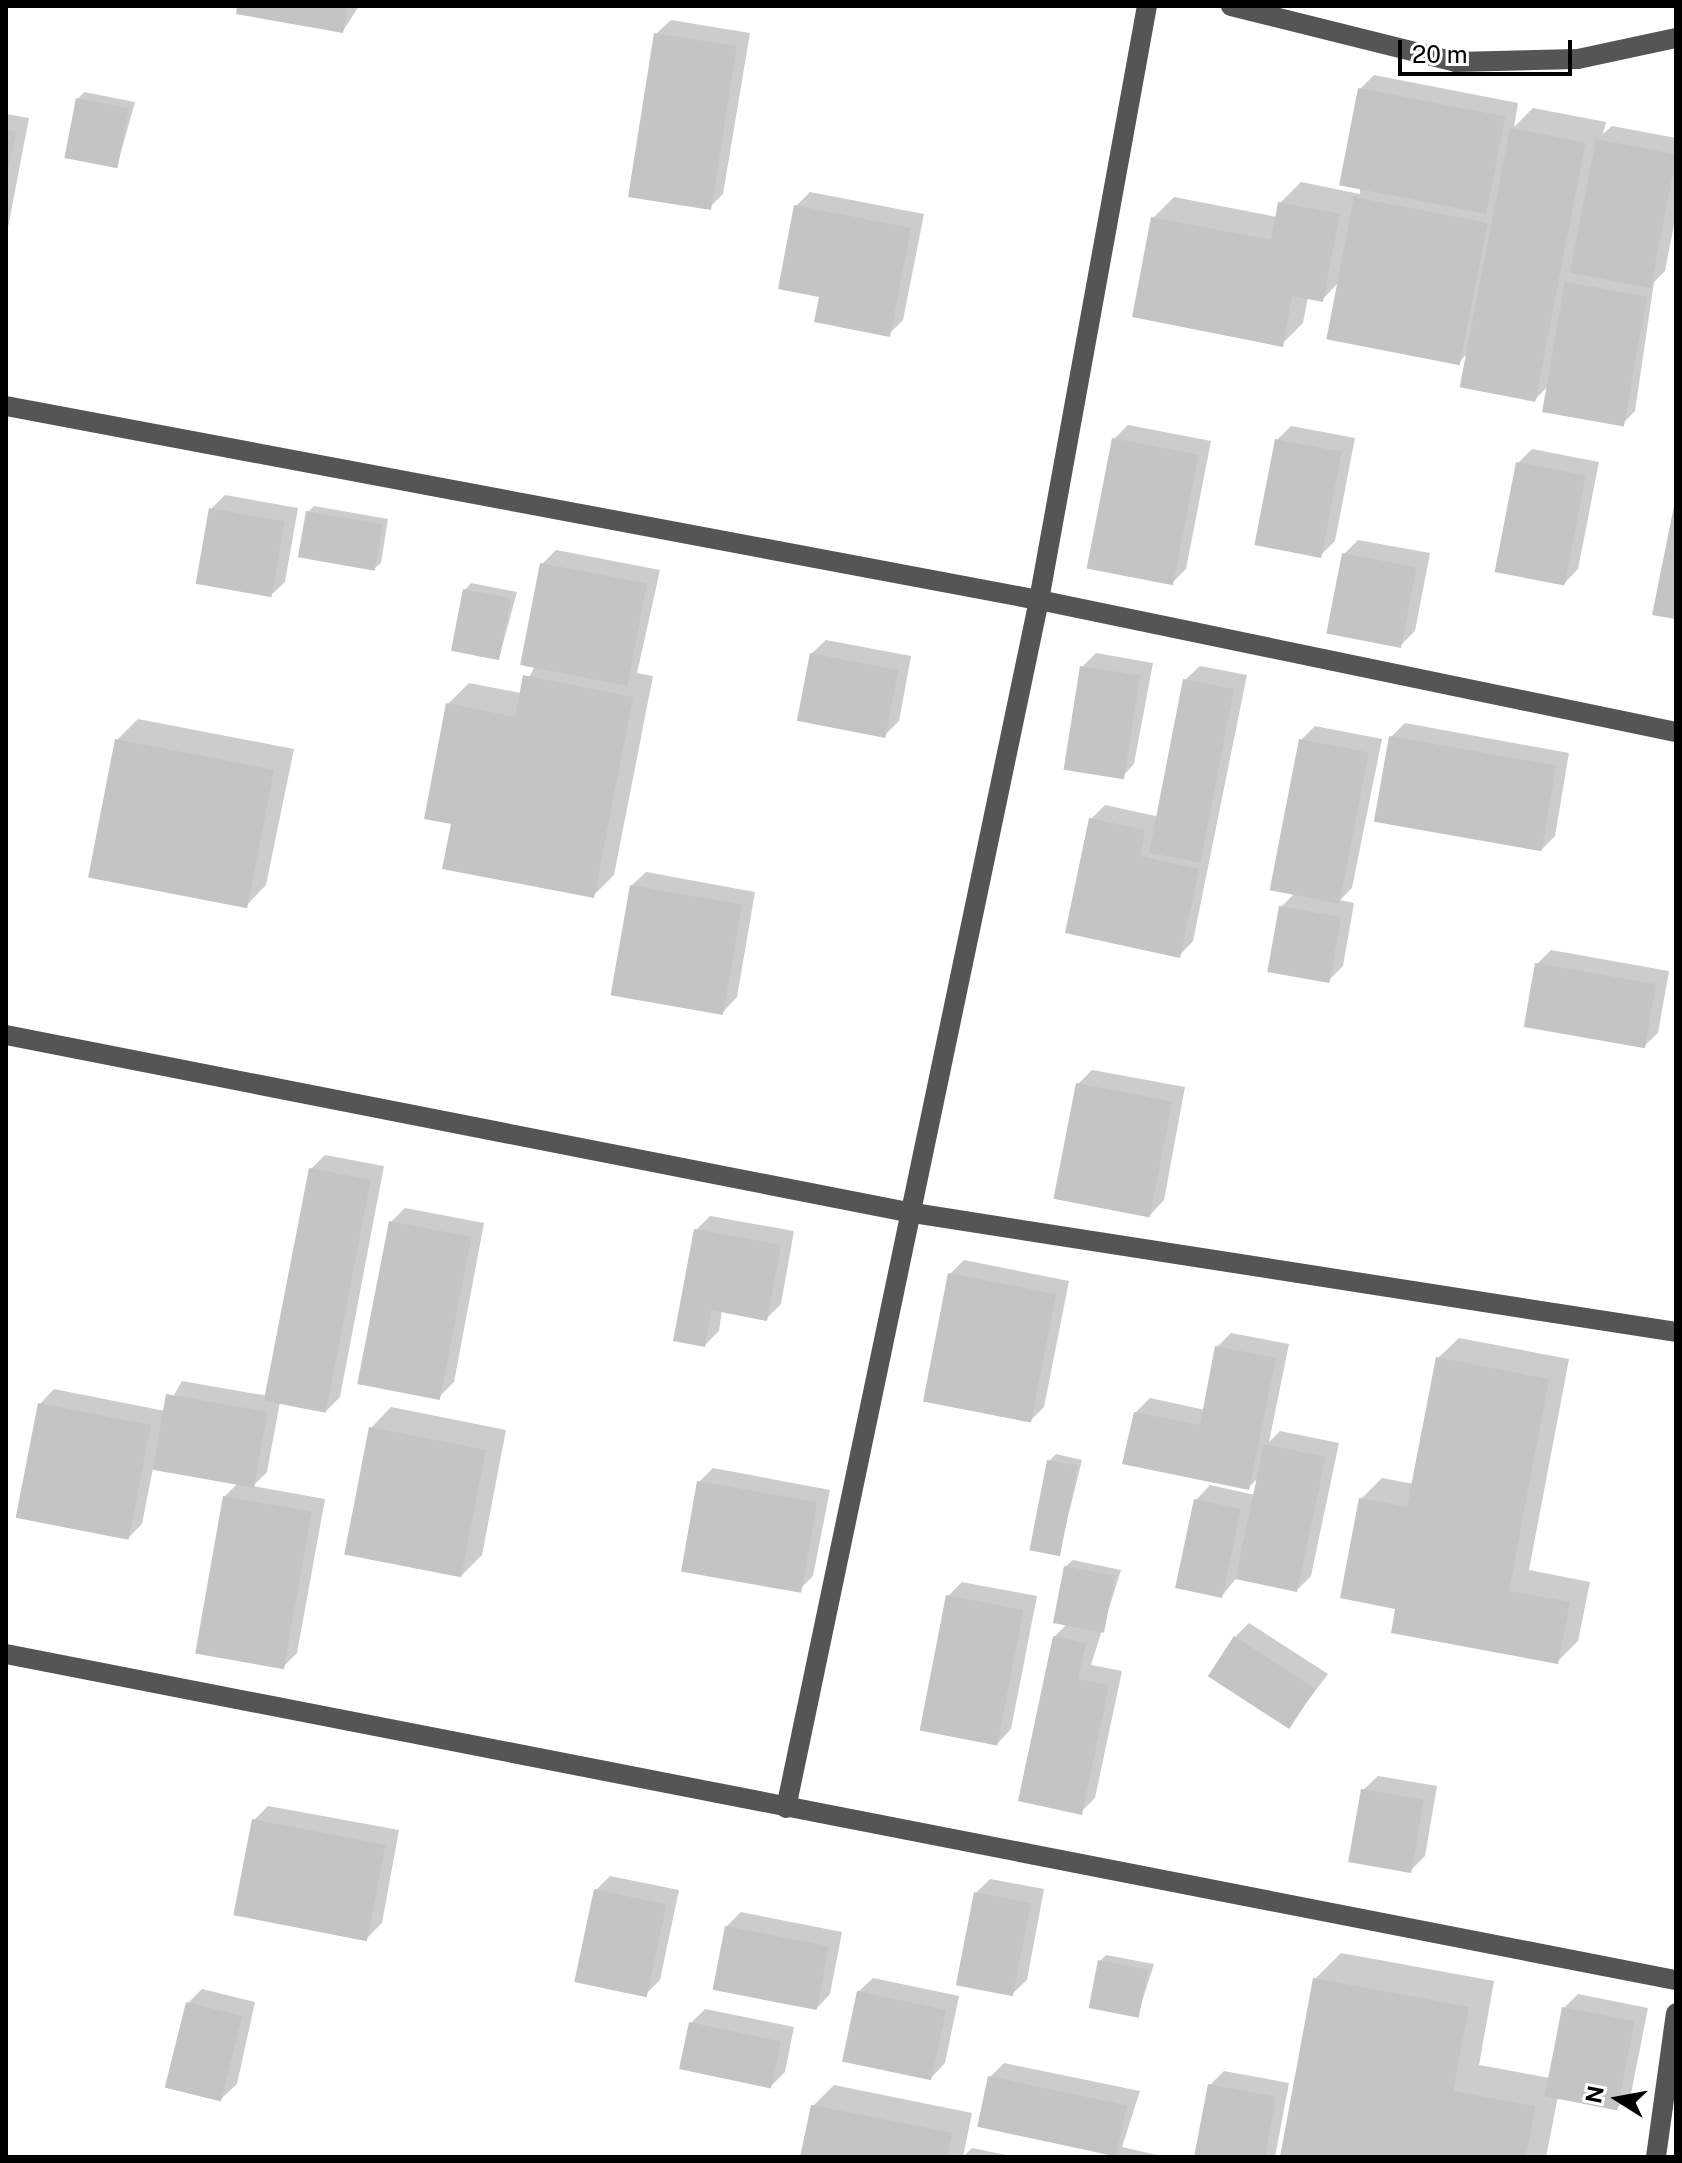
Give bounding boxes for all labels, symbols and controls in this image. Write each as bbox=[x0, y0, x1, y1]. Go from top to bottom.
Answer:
scale bar bbox=[1402, 24, 1576, 74]
text: 20 m bbox=[1412, 40, 1468, 68]
north arrow bbox=[1578, 2059, 1658, 2139]
text: N bbox=[1580, 2083, 1609, 2105]

